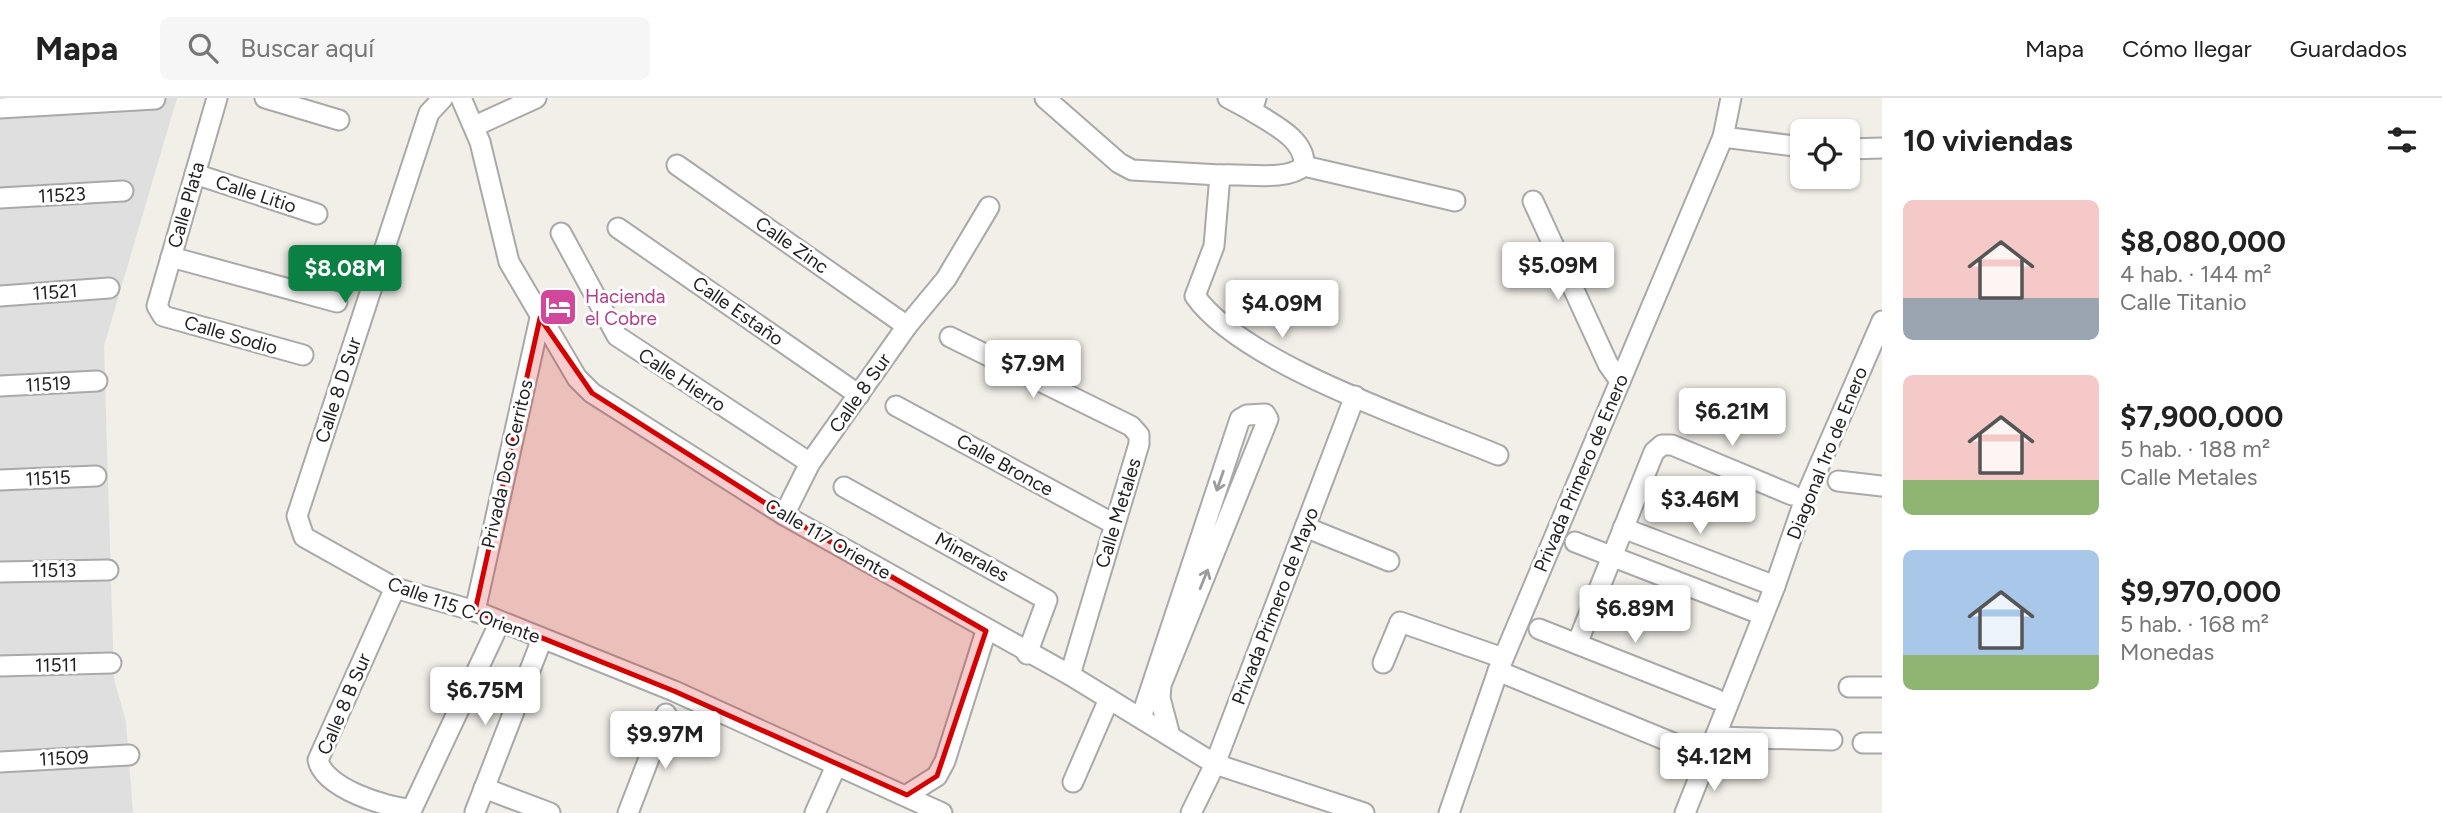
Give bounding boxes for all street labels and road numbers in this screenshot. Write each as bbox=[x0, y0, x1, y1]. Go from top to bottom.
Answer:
street label: Calle Plata bbox=[163, 159, 209, 251]
street label: Calle Litio bbox=[213, 170, 299, 218]
street label: 11523 bbox=[38, 182, 86, 208]
street label: Calle Zinc bbox=[751, 211, 833, 279]
street label: Calle Estaño bbox=[688, 271, 788, 351]
street label: 11521 bbox=[32, 279, 78, 305]
street label: Calle Sodio bbox=[182, 311, 280, 359]
street label: Calle 8 D Sur bbox=[310, 334, 366, 446]
street label: Calle Hierro bbox=[634, 343, 730, 417]
street label: Calle 8 Sur bbox=[824, 348, 896, 437]
street label: Diagonal 1ro de Enero bbox=[1782, 363, 1872, 543]
street label: 11519 bbox=[25, 371, 71, 397]
street label: Privada Primero de Enero bbox=[1529, 371, 1633, 575]
street label: Privada Dos Cerritos bbox=[476, 377, 538, 551]
street label: Calle Bronce bbox=[953, 429, 1057, 501]
street label: Calle Metales bbox=[1090, 455, 1146, 571]
street label: 11515 bbox=[25, 465, 71, 491]
street label: Calle 117 Oriente bbox=[761, 494, 895, 584]
street label: Privada Primero de Mayo bbox=[1227, 504, 1323, 708]
street label: Minerales bbox=[931, 527, 1013, 587]
street label: 11513 bbox=[32, 559, 76, 582]
street label: Calle 115 C Oriente bbox=[385, 572, 543, 648]
street label: Calle 8 B Sur bbox=[312, 649, 376, 758]
street label: 11511 bbox=[35, 653, 77, 677]
street label: 11509 bbox=[39, 745, 89, 771]

